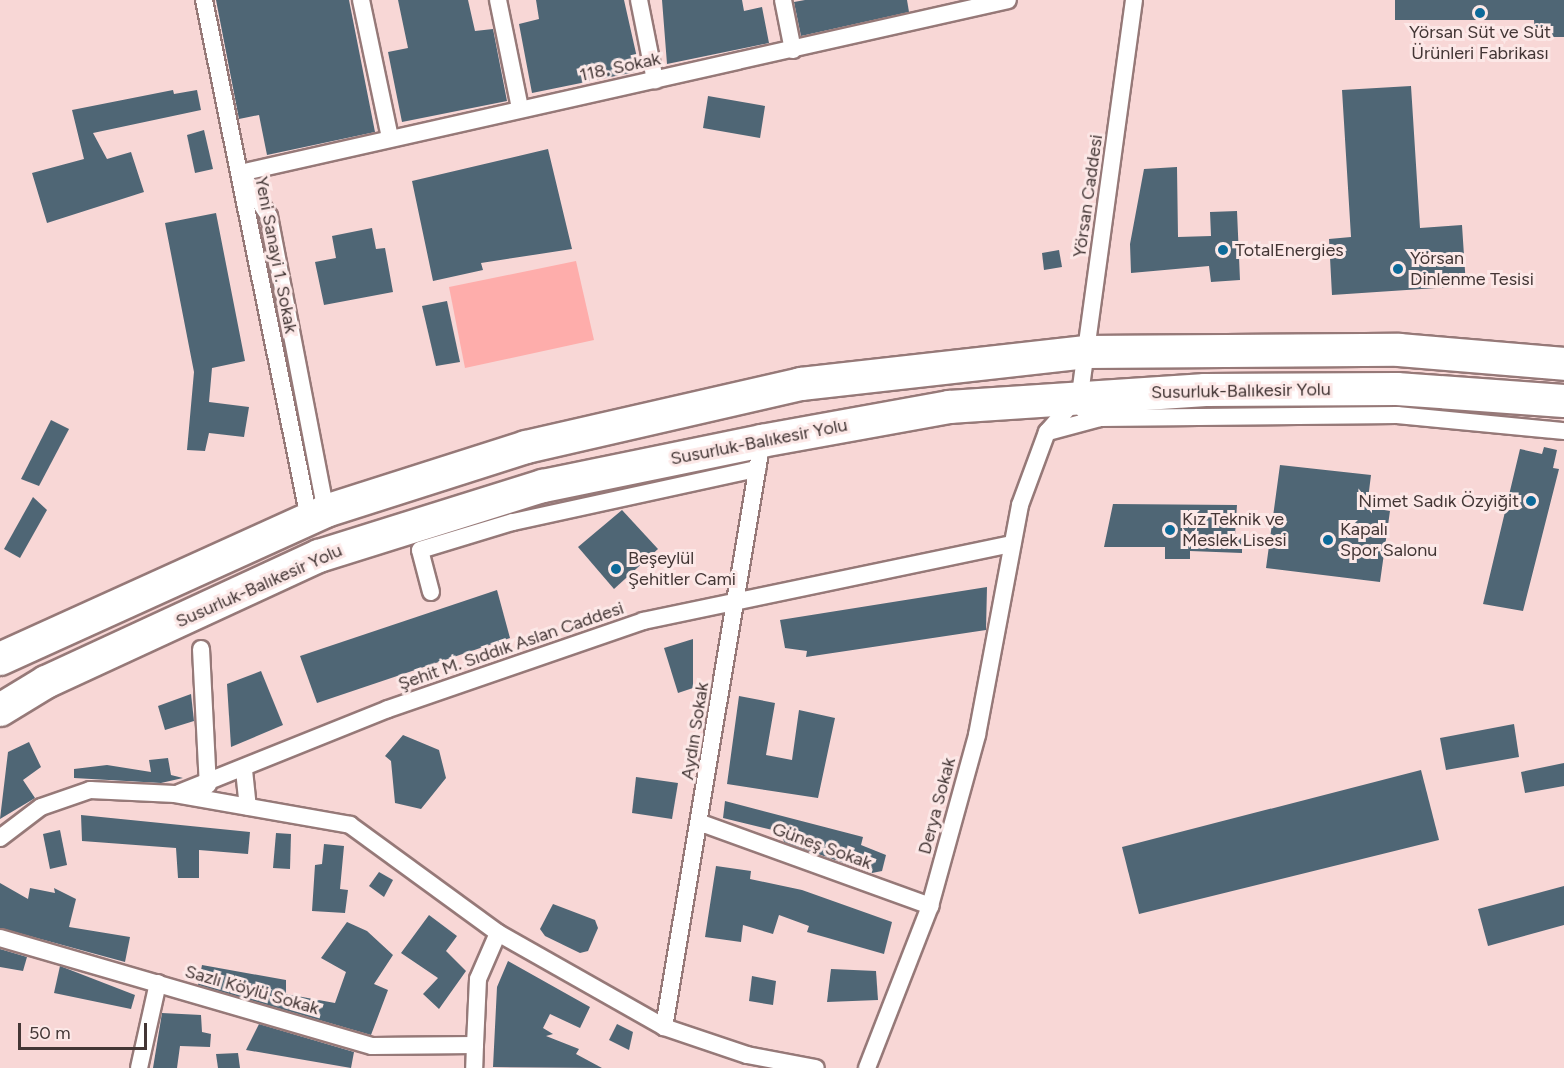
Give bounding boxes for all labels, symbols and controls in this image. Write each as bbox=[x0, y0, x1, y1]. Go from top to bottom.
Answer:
marker: Yörsan Süt ve Süt Ürünleri Fabrikası bbox=[1473, 6, 1487, 20]
place label: Yörsan Süt ve Süt Ürünleri Fabrikası bbox=[1409, 22, 1551, 64]
street label: 118. Sokak bbox=[578, 48, 662, 86]
street label: Yörsan Caddesi bbox=[1069, 133, 1107, 259]
street label: Yeni Sanayi 1. Sokak bbox=[250, 175, 302, 335]
place label: TotalEnergies bbox=[1235, 239, 1344, 261]
marker: TotalEnergies bbox=[1216, 243, 1230, 257]
place label: Yörsan Dinlenme Tesisi bbox=[1410, 248, 1534, 290]
marker: Yörsan Dinlenme Tesisi bbox=[1391, 262, 1405, 276]
street label: Susurluk-Balıkesir Yolu bbox=[1151, 379, 1331, 403]
street label: Susurluk-Balıkesir Yolu bbox=[669, 414, 849, 470]
place label: Nimet Sadık Özyiğit bbox=[1358, 490, 1519, 512]
marker: Nimet Sadık Özyiğit bbox=[1524, 494, 1538, 508]
place label: Kız Teknik ve Meslek Lisesi bbox=[1182, 509, 1287, 552]
place label: Kapalı Spor Salonu bbox=[1340, 519, 1437, 562]
marker: Kız Teknik ve Meslek Lisesi bbox=[1163, 523, 1177, 537]
marker: Kapalı Spor Salonu bbox=[1321, 533, 1335, 547]
street label: Susurluk-Balıkesir Yolu bbox=[172, 540, 346, 632]
place label: Beşeylül Şehitler Cami bbox=[628, 548, 736, 590]
marker: Beşeylül Şehitler Cami bbox=[609, 562, 623, 576]
street label: Şehit M. Sıddık Aslan Caddesi bbox=[395, 597, 627, 695]
street label: Aydın Sokak bbox=[677, 681, 713, 781]
street label: Derya Sokak bbox=[914, 755, 960, 857]
street label: Güneş Sokak bbox=[769, 818, 875, 874]
street label: Sazlı Köylü Sokak bbox=[182, 961, 322, 1019]
scale bar bbox=[21, 1011, 150, 1049]
text: 50 m bbox=[29, 1022, 71, 1044]

